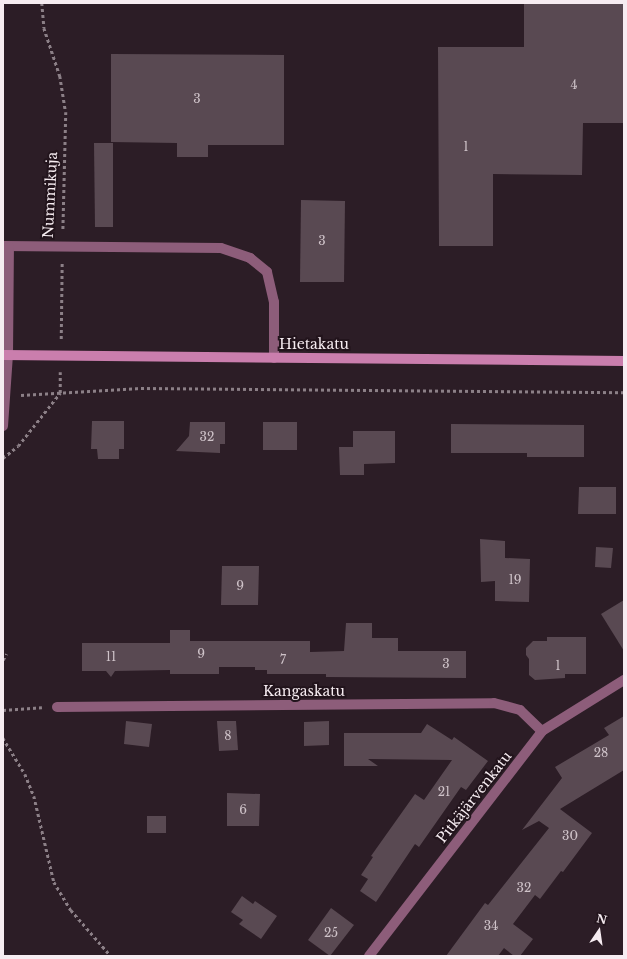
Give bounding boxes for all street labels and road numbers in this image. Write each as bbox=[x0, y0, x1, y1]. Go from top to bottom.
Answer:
street label: Nummikuja bbox=[39, 151, 61, 239]
street label: Hietakatu bbox=[279, 336, 349, 352]
street label: Kangaskatu bbox=[263, 683, 345, 699]
street label: Pitkäjärvenkatu bbox=[433, 748, 515, 846]

